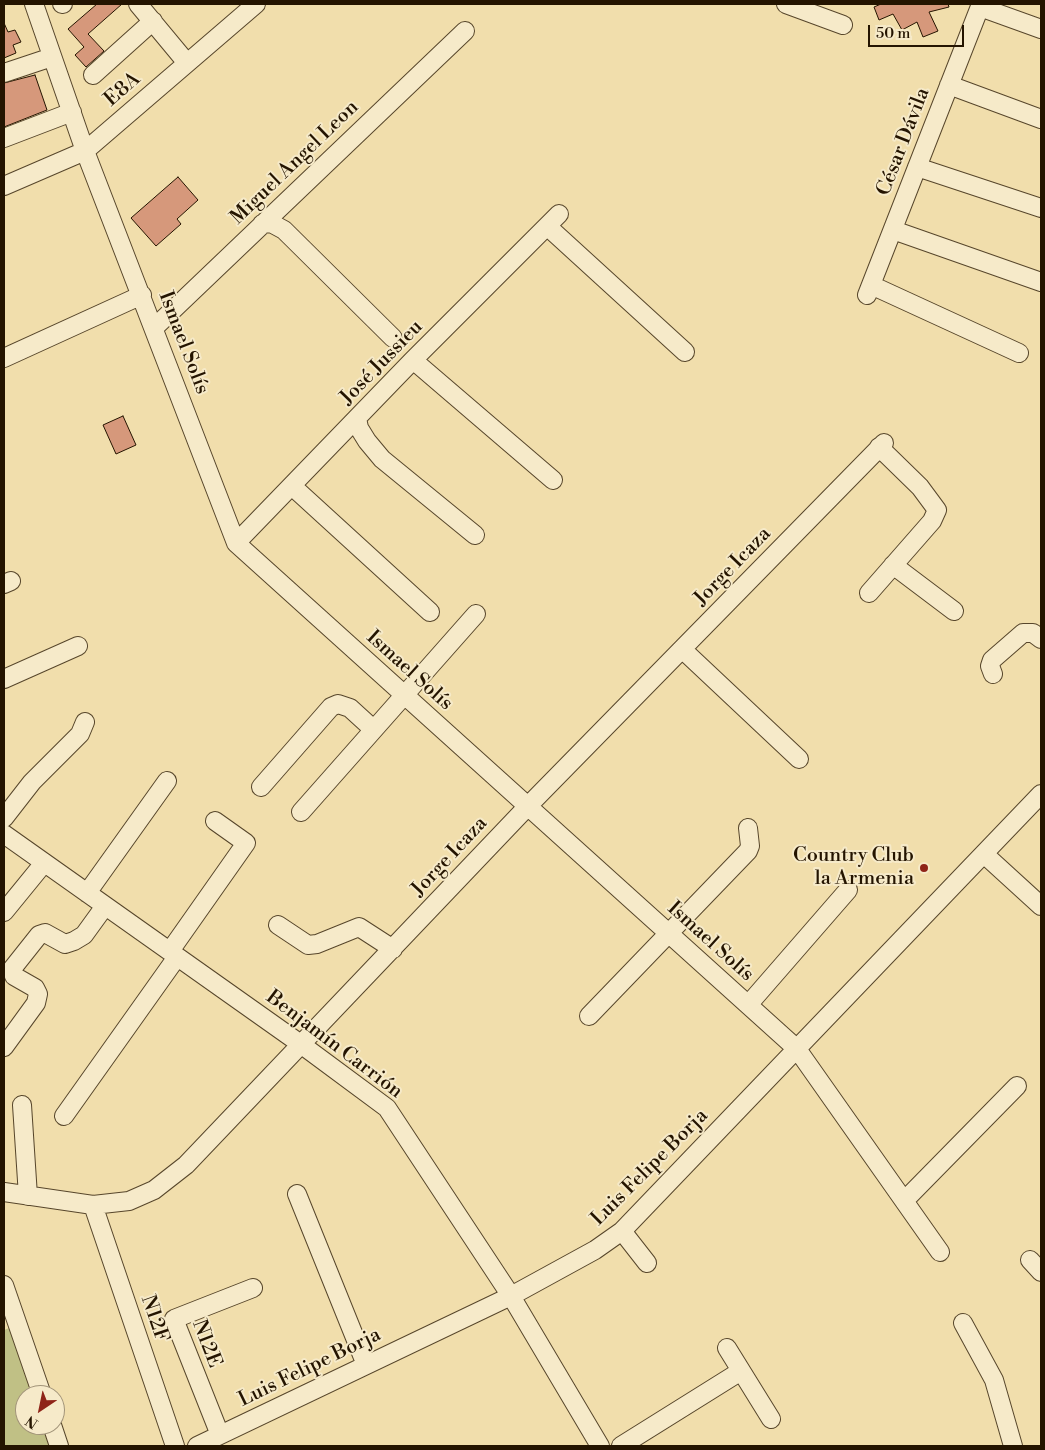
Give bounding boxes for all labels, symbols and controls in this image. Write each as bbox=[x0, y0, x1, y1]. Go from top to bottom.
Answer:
scale bar bbox=[870, 15, 966, 47]
text: 50 m bbox=[876, 24, 910, 43]
street label: E8A bbox=[100, 68, 146, 112]
street label: César Dávila bbox=[872, 85, 936, 199]
street label: Miguel Angel Leon bbox=[226, 96, 364, 230]
street label: Ismael Solís bbox=[152, 288, 214, 398]
street label: José Jussieu bbox=[336, 316, 428, 410]
street label: Jorge Icaza bbox=[690, 523, 776, 611]
street label: Ismael Solís bbox=[361, 626, 457, 716]
street label: Jorge Icaza bbox=[407, 812, 493, 902]
place label: Country Club la Armenia bbox=[793, 844, 914, 891]
marker: Country Club la Armenia bbox=[918, 862, 930, 874]
street label: Ismael Solís bbox=[662, 897, 758, 987]
street label: Benjamín Carrión bbox=[261, 986, 407, 1104]
street label: Luis Felipe Borja bbox=[587, 1105, 713, 1231]
street label: N12F bbox=[135, 1292, 173, 1346]
street label: N12E bbox=[186, 1317, 226, 1371]
street label: Luis Felipe Borja bbox=[235, 1323, 385, 1413]
north arrow bbox=[15, 1385, 65, 1435]
text: N bbox=[23, 1411, 42, 1432]

